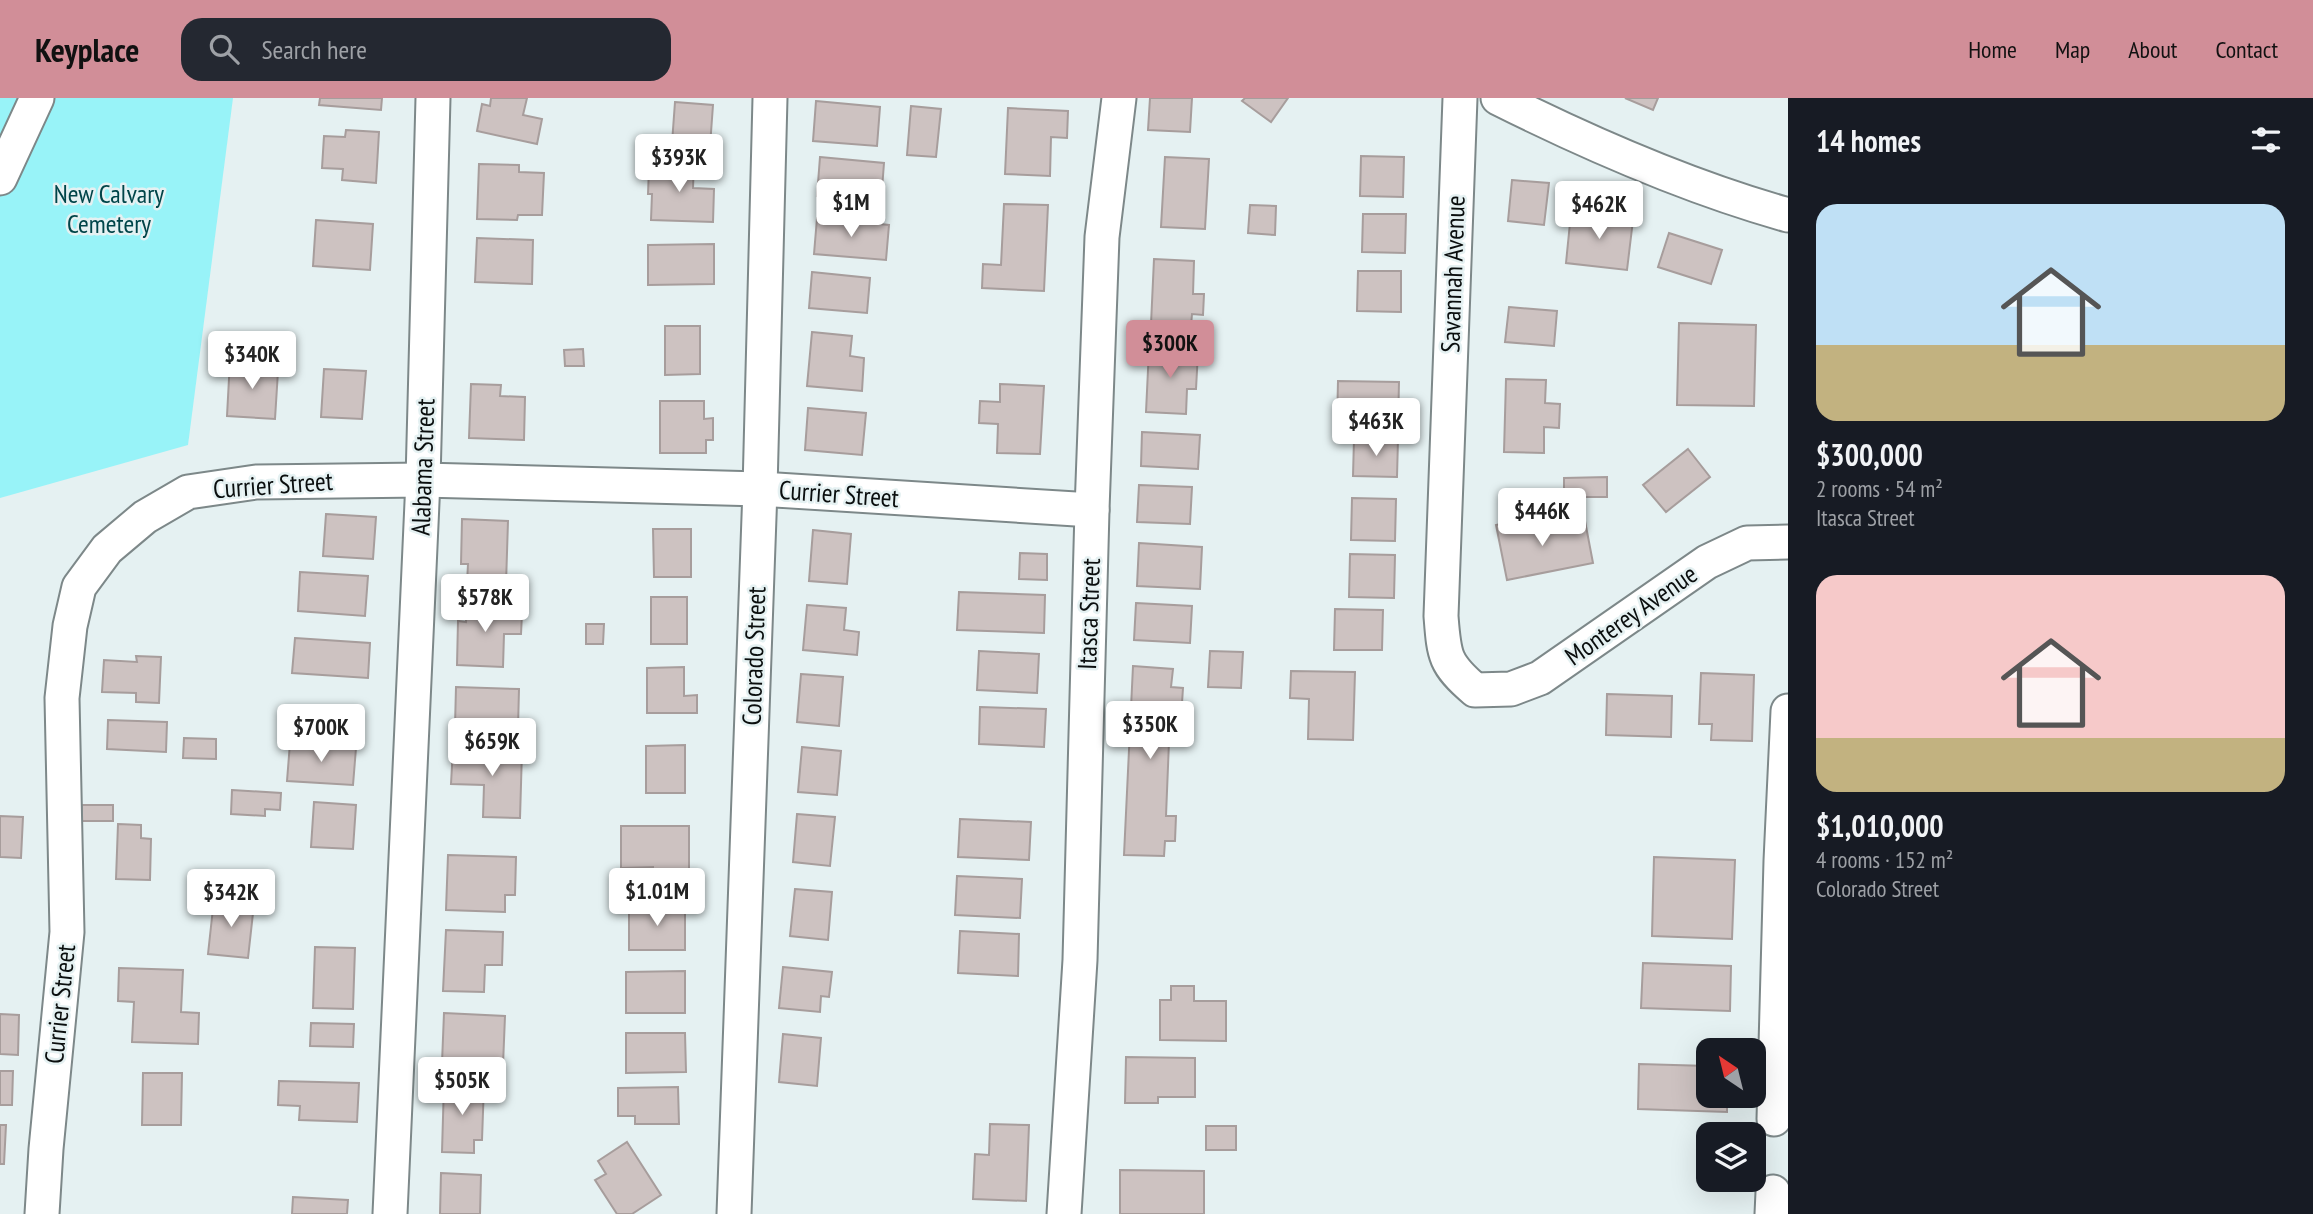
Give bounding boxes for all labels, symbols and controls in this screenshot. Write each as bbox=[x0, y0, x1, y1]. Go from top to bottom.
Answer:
search box bbox=[181, 18, 671, 81]
text: Keyplace bbox=[35, 28, 139, 71]
icon: search bbox=[205, 30, 243, 68]
text: Search here bbox=[261, 33, 367, 66]
text: Home bbox=[1968, 34, 2017, 65]
text: Map bbox=[2055, 34, 2090, 65]
text: About bbox=[2128, 34, 2177, 65]
text: Contact bbox=[2215, 34, 2278, 65]
text: 14 homes bbox=[1816, 121, 1921, 160]
icon: filters bbox=[2247, 121, 2285, 159]
pin: $393K bbox=[630, 134, 728, 194]
text: $393K bbox=[651, 142, 707, 171]
park label: New Calvary Cemetery bbox=[54, 177, 164, 240]
pin: $1M bbox=[817, 180, 885, 239]
pin: $462K bbox=[1550, 181, 1648, 241]
text: $1M bbox=[832, 187, 870, 216]
text: $462K bbox=[1571, 189, 1627, 218]
street label: Savannah Avenue bbox=[1433, 195, 1472, 353]
icon: home bbox=[1988, 249, 2114, 375]
pin: $300K bbox=[1121, 320, 1219, 380]
text: $300K bbox=[1142, 328, 1198, 357]
pin: $340K bbox=[203, 331, 301, 391]
text: $340K bbox=[224, 339, 280, 368]
street label: Alabama Street bbox=[404, 398, 441, 536]
pin: $463K bbox=[1327, 398, 1425, 458]
text: $463K bbox=[1348, 406, 1404, 435]
text: $300,000 bbox=[1816, 435, 1923, 474]
street label: Currier Street bbox=[212, 464, 334, 505]
street label: Currier Street bbox=[778, 473, 900, 514]
text: 2 rooms · 54 m² bbox=[1816, 474, 1943, 503]
pin: $446K bbox=[1493, 489, 1591, 548]
text: $446K bbox=[1514, 496, 1570, 525]
text: Itasca Street bbox=[1816, 503, 1915, 532]
street label: Monterey Avenue bbox=[1558, 557, 1703, 672]
street label: Itasca Street bbox=[1070, 558, 1107, 670]
pin: $578K bbox=[436, 574, 534, 634]
text: $578K bbox=[457, 582, 513, 611]
street label: Colorado Street bbox=[735, 586, 772, 726]
icon: home bbox=[1988, 620, 2114, 746]
pin: $350K bbox=[1101, 702, 1199, 761]
pin: $700K bbox=[272, 704, 370, 764]
text: $350K bbox=[1122, 709, 1178, 738]
text: $700K bbox=[293, 712, 349, 741]
pin: $659K bbox=[443, 718, 541, 778]
text: $659K bbox=[464, 726, 520, 755]
text: $1,010,000 bbox=[1816, 806, 1944, 845]
text: 4 rooms · 152 m² bbox=[1816, 845, 1953, 874]
pin: $1.01M bbox=[600, 868, 714, 928]
pin: $342K bbox=[182, 870, 280, 929]
text: Colorado Street bbox=[1816, 874, 1939, 903]
text: $1.01M bbox=[625, 876, 689, 905]
text: $342K bbox=[203, 877, 259, 906]
street label: Currier Street bbox=[37, 943, 82, 1065]
north arrow bbox=[1696, 1038, 1766, 1108]
map controls bbox=[1696, 1038, 1766, 1192]
pin: $505K bbox=[413, 1058, 511, 1117]
text: $505K bbox=[434, 1065, 490, 1094]
button: layers bbox=[1696, 1122, 1766, 1192]

